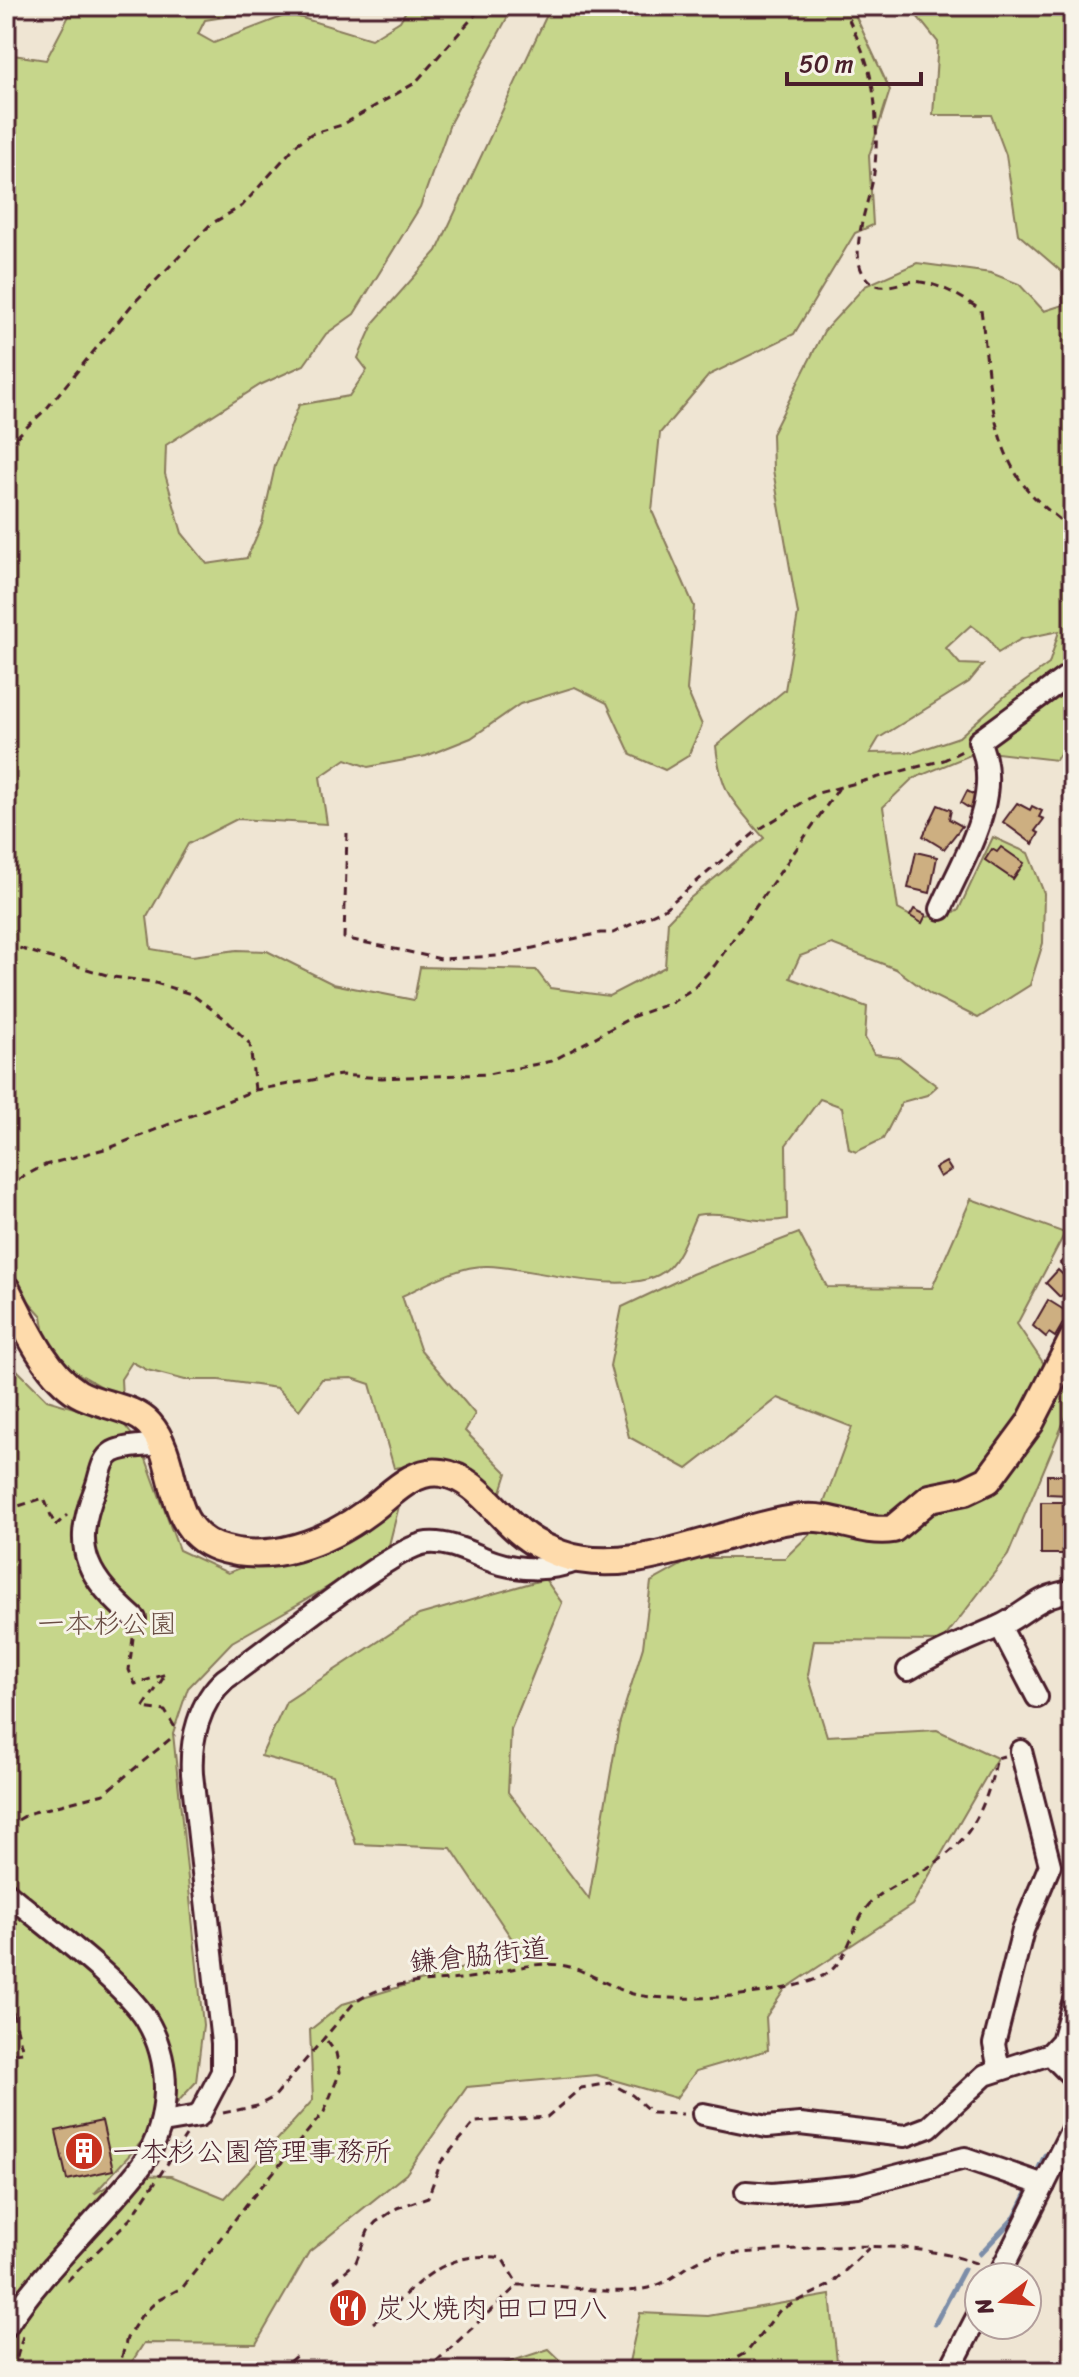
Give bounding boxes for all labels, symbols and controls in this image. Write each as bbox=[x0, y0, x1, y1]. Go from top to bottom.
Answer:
scale bar bbox=[787, 36, 921, 86]
text: 50 m bbox=[799, 43, 854, 85]
park label: 一本杉公園 bbox=[37, 1599, 177, 1648]
street label: 鎌倉脇街道 bbox=[407, 1923, 551, 1987]
place label: 一本杉公園管理事務所 bbox=[112, 2127, 392, 2176]
building icon: 一本杉公園管理事務所 bbox=[63, 2130, 105, 2172]
north arrow bbox=[963, 2261, 1043, 2341]
place label: 炭火焼肉 田口四八 bbox=[376, 2284, 607, 2333]
restaurant icon: 炭火焼肉 田口四八 bbox=[327, 2287, 369, 2329]
text: N bbox=[963, 2293, 1005, 2320]

